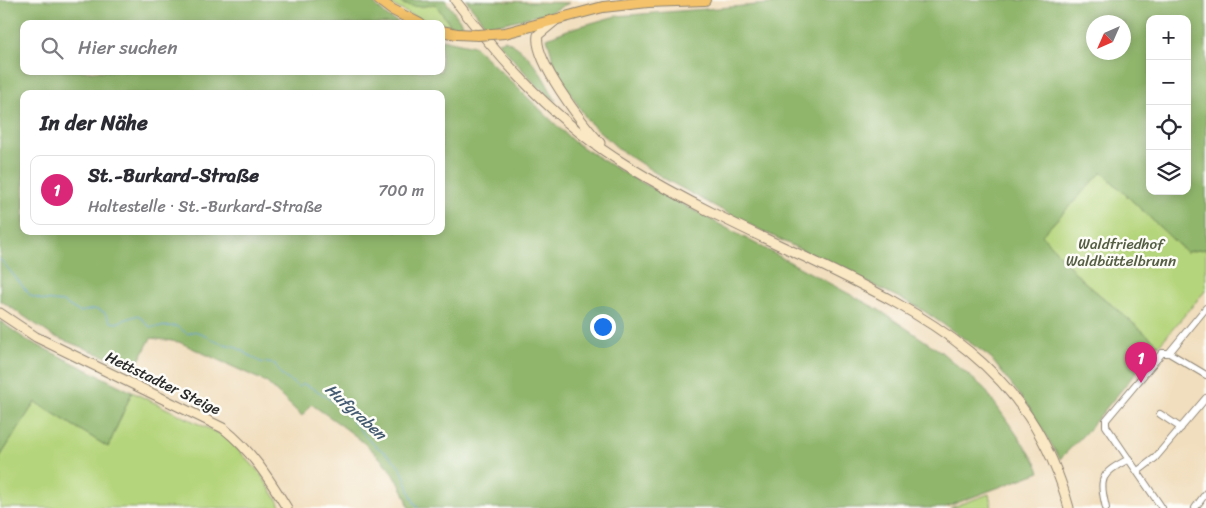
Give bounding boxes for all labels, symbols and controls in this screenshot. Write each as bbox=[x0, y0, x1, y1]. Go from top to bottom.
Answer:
north arrow bbox=[1086, 15, 1131, 60]
map controls bbox=[1146, 15, 1191, 195]
button: + bbox=[1146, 15, 1191, 60]
search box bbox=[20, 20, 445, 75]
text: Hier suchen bbox=[78, 31, 178, 64]
icon: search bbox=[38, 34, 66, 62]
button: − bbox=[1146, 60, 1191, 105]
text: In der Nähe bbox=[40, 104, 148, 142]
button: locate bbox=[1146, 105, 1191, 150]
button: layers bbox=[1146, 150, 1191, 195]
text: St.-Burkard-Straße bbox=[88, 159, 259, 192]
text: 1 bbox=[54, 176, 60, 205]
text: 700 m bbox=[378, 176, 424, 205]
text: Haltestelle · St.-Burkard-Straße bbox=[88, 192, 322, 221]
park label: Waldfriedhof Waldbüttelbrunn bbox=[1066, 231, 1176, 274]
your location bbox=[590, 314, 616, 340]
pin: 1 bbox=[1125, 342, 1157, 383]
street label: Hettstadter Steige bbox=[101, 344, 225, 422]
water label: Hufgraben bbox=[318, 376, 395, 449]

